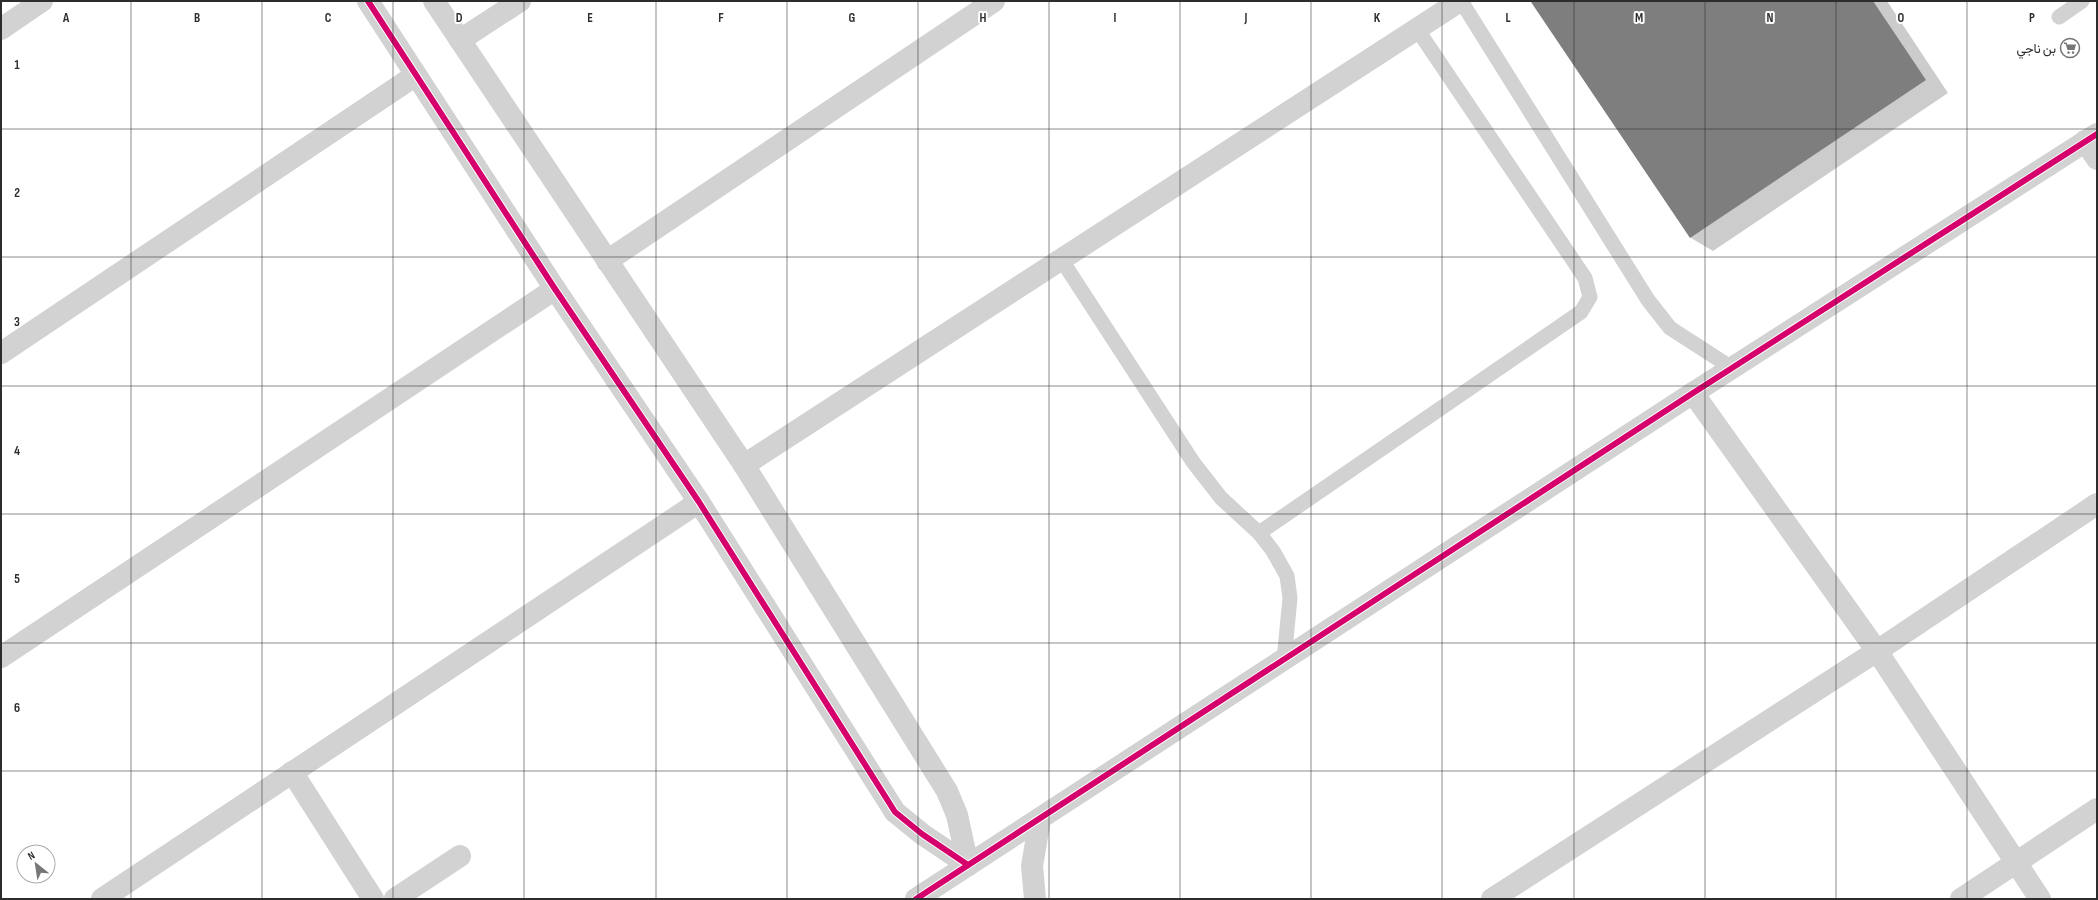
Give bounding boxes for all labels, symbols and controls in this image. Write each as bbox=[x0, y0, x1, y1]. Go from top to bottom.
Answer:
text: A bbox=[62, 10, 70, 26]
text: B bbox=[194, 10, 200, 26]
text: C bbox=[325, 10, 332, 26]
text: D bbox=[456, 10, 463, 26]
text: E bbox=[587, 10, 593, 26]
text: F bbox=[718, 10, 724, 26]
text: G bbox=[849, 10, 856, 26]
text: H bbox=[980, 10, 987, 26]
text: I bbox=[1114, 10, 1117, 26]
text: J bbox=[1244, 10, 1248, 26]
text: K bbox=[1374, 10, 1381, 26]
text: L bbox=[1505, 10, 1511, 26]
text: M bbox=[1635, 10, 1643, 26]
text: N bbox=[1767, 10, 1774, 26]
text: O bbox=[1898, 10, 1905, 26]
text: P bbox=[2029, 10, 2035, 26]
supermarket icon: بن ناجي bbox=[2059, 37, 2081, 59]
place label: بن ناجي bbox=[2016, 41, 2056, 59]
text: 1 bbox=[14, 57, 20, 73]
text: 2 bbox=[14, 185, 20, 201]
text: 3 bbox=[14, 314, 20, 330]
text: 4 bbox=[14, 443, 20, 459]
text: 5 bbox=[14, 571, 20, 587]
text: 6 bbox=[14, 700, 20, 716]
north arrow bbox=[16, 844, 56, 884]
text: N bbox=[25, 849, 37, 863]

